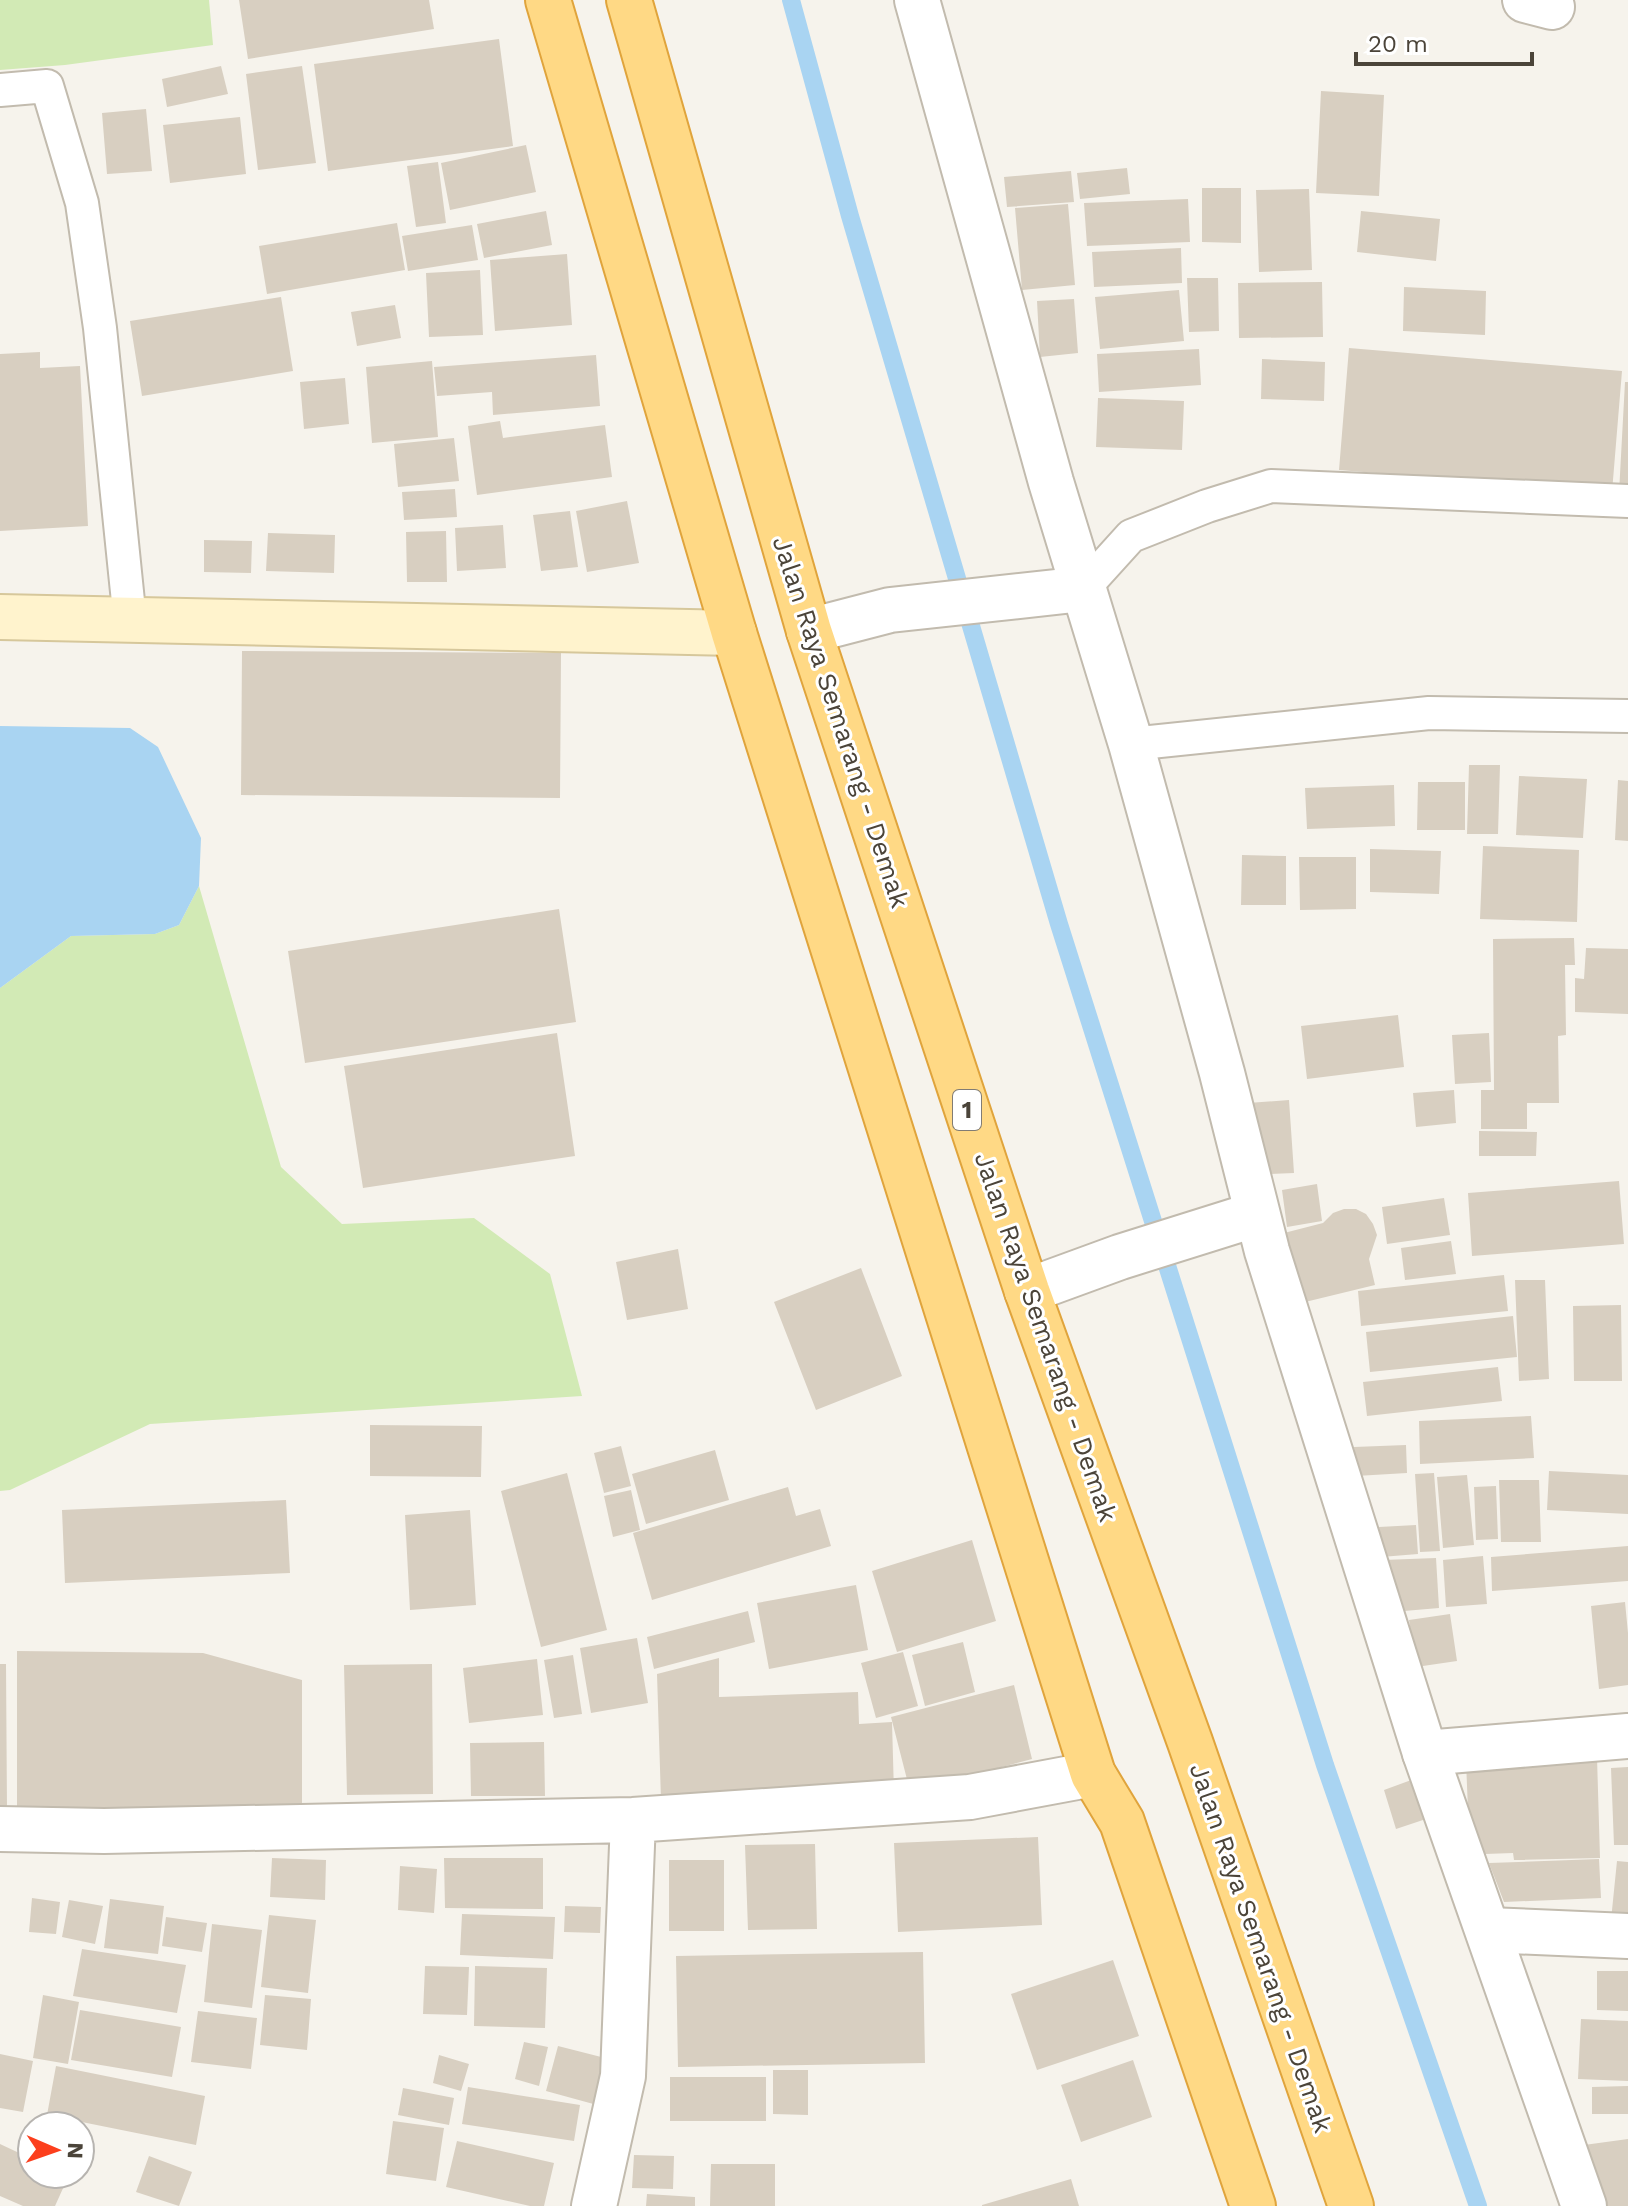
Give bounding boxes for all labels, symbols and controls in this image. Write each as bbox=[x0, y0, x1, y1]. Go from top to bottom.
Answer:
scale bar bbox=[1356, 16, 1532, 66]
text: 20 m bbox=[1368, 30, 1428, 58]
street label: Jalan Raya Semarang - Demak bbox=[767, 532, 915, 912]
road number: 1 bbox=[953, 1090, 981, 1130]
street label: Jalan Raya Semarang - Demak bbox=[969, 1148, 1124, 1526]
street label: Jalan Raya Semarang - Demak bbox=[1184, 1759, 1339, 2137]
north arrow bbox=[16, 2110, 96, 2190]
text: N bbox=[63, 2142, 88, 2159]

